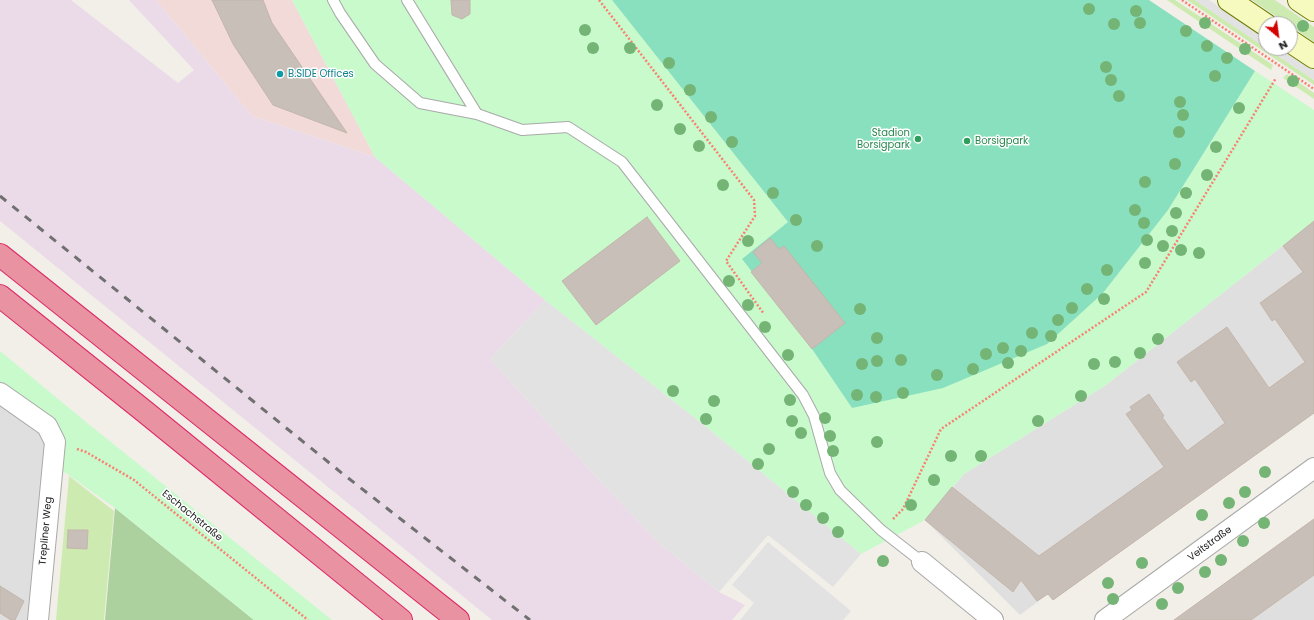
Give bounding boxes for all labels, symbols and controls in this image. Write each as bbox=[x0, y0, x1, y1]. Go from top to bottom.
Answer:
north arrow bbox=[1258, 16, 1298, 56]
text: N bbox=[1276, 37, 1291, 55]
place label: B.SIDE Offices bbox=[288, 68, 354, 80]
marker: B.SIDE Offices bbox=[275, 69, 285, 79]
place label: Stadion Borsigpark bbox=[857, 127, 910, 150]
marker: Stadion Borsigpark bbox=[913, 134, 923, 144]
place label: Borsigpark bbox=[975, 135, 1028, 147]
marker: Borsigpark bbox=[962, 136, 972, 146]
street label: Eschachstraße bbox=[159, 488, 225, 544]
street label: Trepliner Weg bbox=[37, 496, 55, 566]
street label: Veitstraße bbox=[1186, 524, 1234, 564]

